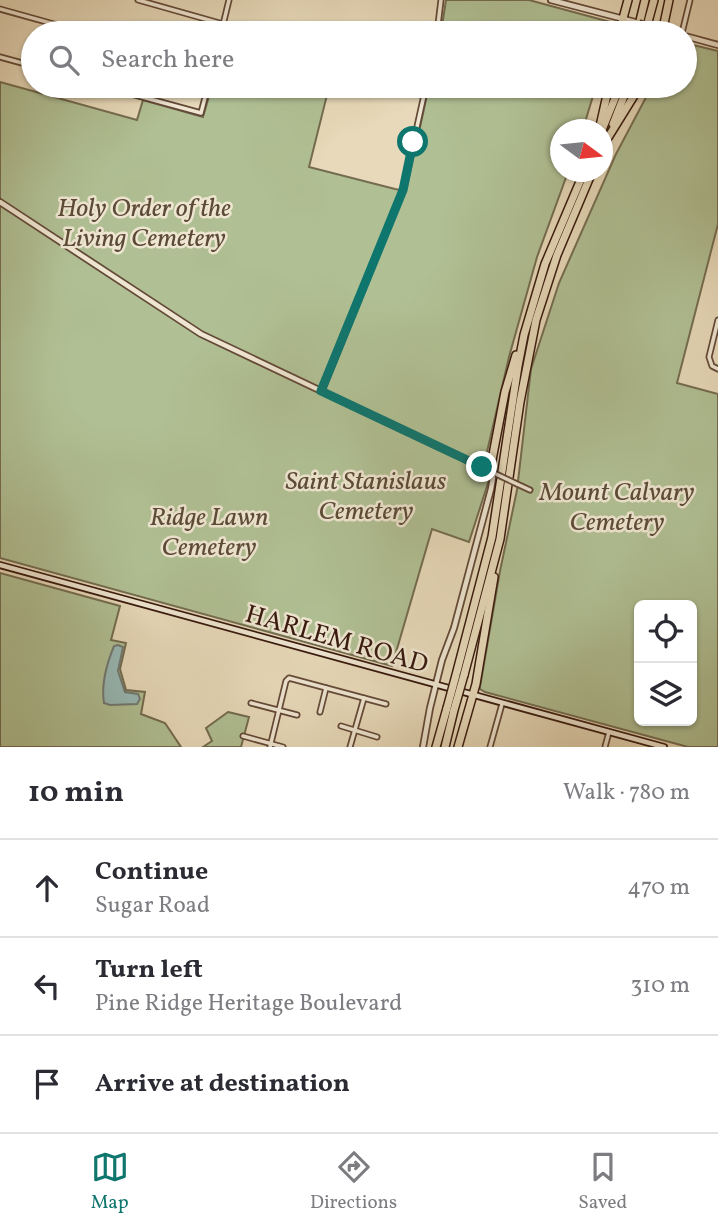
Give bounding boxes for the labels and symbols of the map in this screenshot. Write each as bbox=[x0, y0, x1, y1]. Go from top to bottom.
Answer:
north arrow bbox=[550, 119, 613, 182]
route start bbox=[397, 126, 428, 157]
park label: Holy Order of the Living Cemetery bbox=[57, 191, 231, 257]
route end bbox=[466, 451, 497, 482]
park label: Saint Stanislaus Cemetery bbox=[286, 464, 447, 530]
park label: Mount Calvary Cemetery bbox=[539, 475, 695, 541]
park label: Ridge Lawn Cemetery bbox=[149, 500, 269, 566]
street label: HARLEM ROAD bbox=[241, 597, 432, 683]

